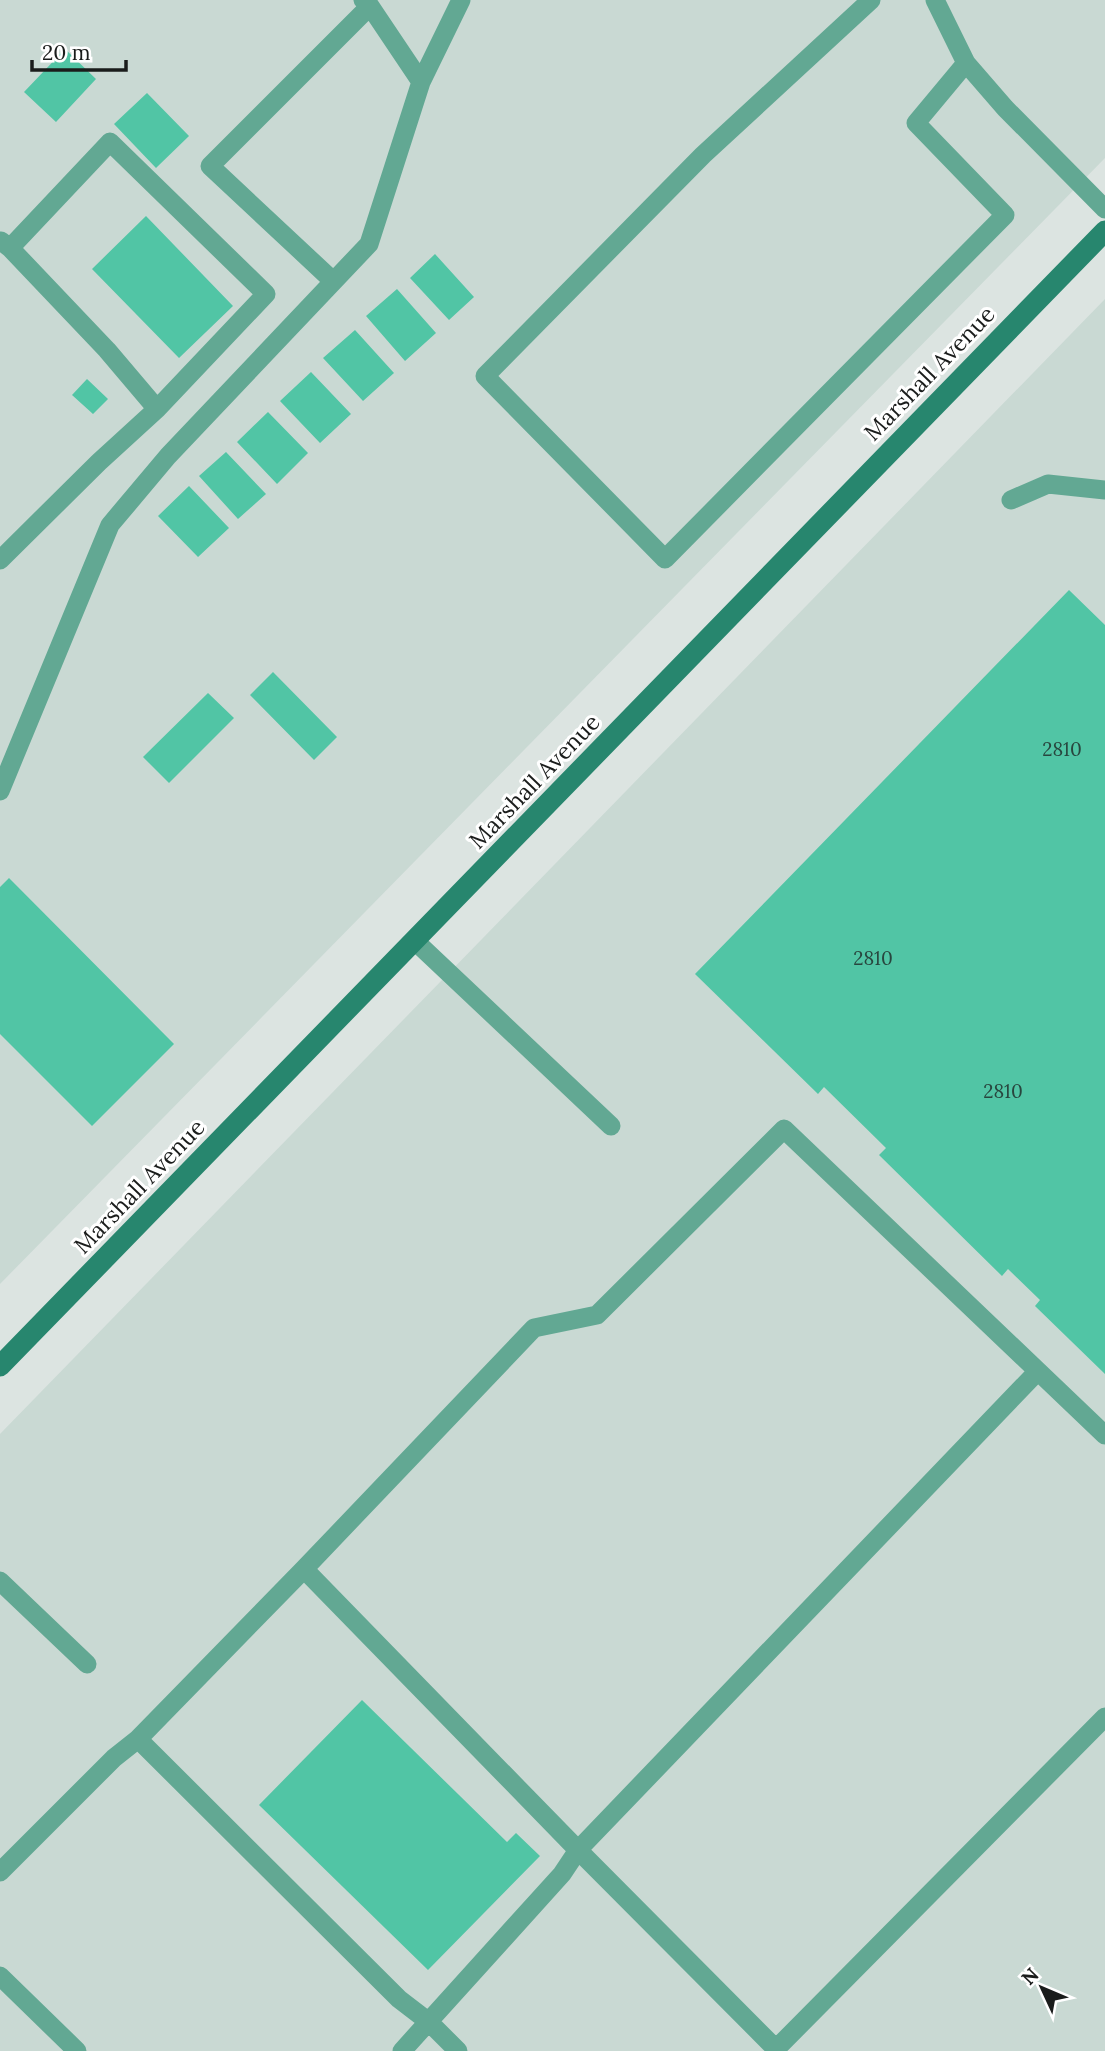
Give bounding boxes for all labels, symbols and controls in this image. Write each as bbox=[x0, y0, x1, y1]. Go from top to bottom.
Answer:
scale bar bbox=[32, 28, 126, 72]
text: 20 m bbox=[42, 39, 91, 66]
street label: Marshall Avenue bbox=[857, 300, 1001, 446]
street label: Marshall Avenue bbox=[462, 708, 606, 854]
house number: 2810 bbox=[1042, 737, 1082, 761]
house number: 2810 bbox=[853, 946, 893, 970]
house number: 2810 bbox=[983, 1079, 1023, 1103]
street label: Marshall Avenue bbox=[67, 1113, 211, 1259]
north arrow bbox=[1007, 1953, 1077, 2023]
text: N bbox=[1016, 1962, 1044, 1990]

